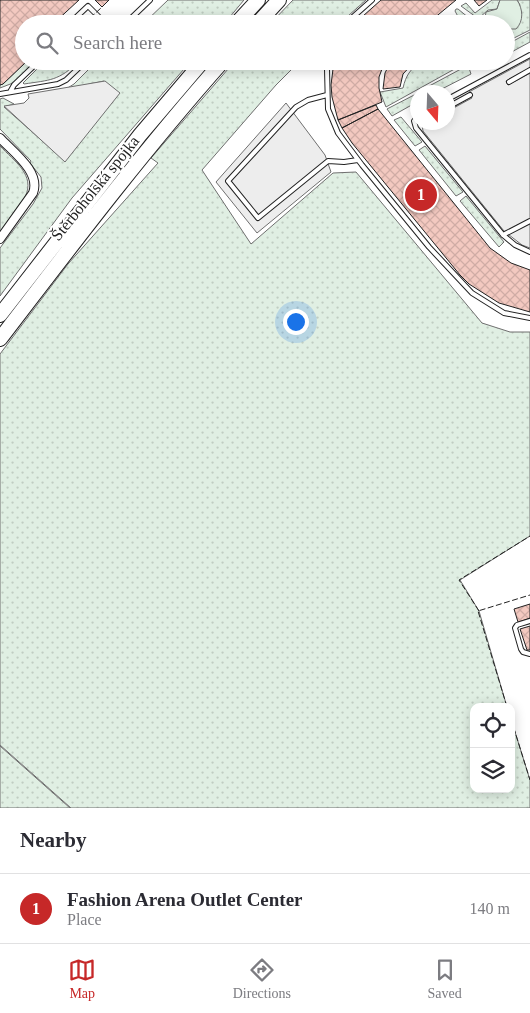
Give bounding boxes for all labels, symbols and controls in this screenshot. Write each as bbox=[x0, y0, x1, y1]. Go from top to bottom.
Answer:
search box bbox=[15, 15, 515, 70]
icon: search bbox=[33, 29, 61, 57]
text: Search here bbox=[73, 32, 162, 53]
north arrow bbox=[410, 85, 455, 130]
street label: Štěrboholská spojka bbox=[47, 132, 143, 244]
pin: 1 bbox=[405, 176, 437, 214]
your location bbox=[283, 309, 309, 335]
map controls bbox=[470, 703, 515, 793]
button: locate bbox=[470, 703, 515, 748]
button: layers bbox=[470, 748, 515, 793]
text: Nearby bbox=[20, 828, 87, 852]
text: Fashion Arena Outlet Center bbox=[67, 889, 303, 910]
text: 1 bbox=[32, 900, 40, 917]
text: 140 m bbox=[470, 900, 510, 917]
text: Place bbox=[67, 911, 102, 928]
tab: Map bbox=[68, 956, 96, 1002]
tab: Directions bbox=[233, 956, 291, 1002]
tab: Saved bbox=[428, 956, 462, 1002]

